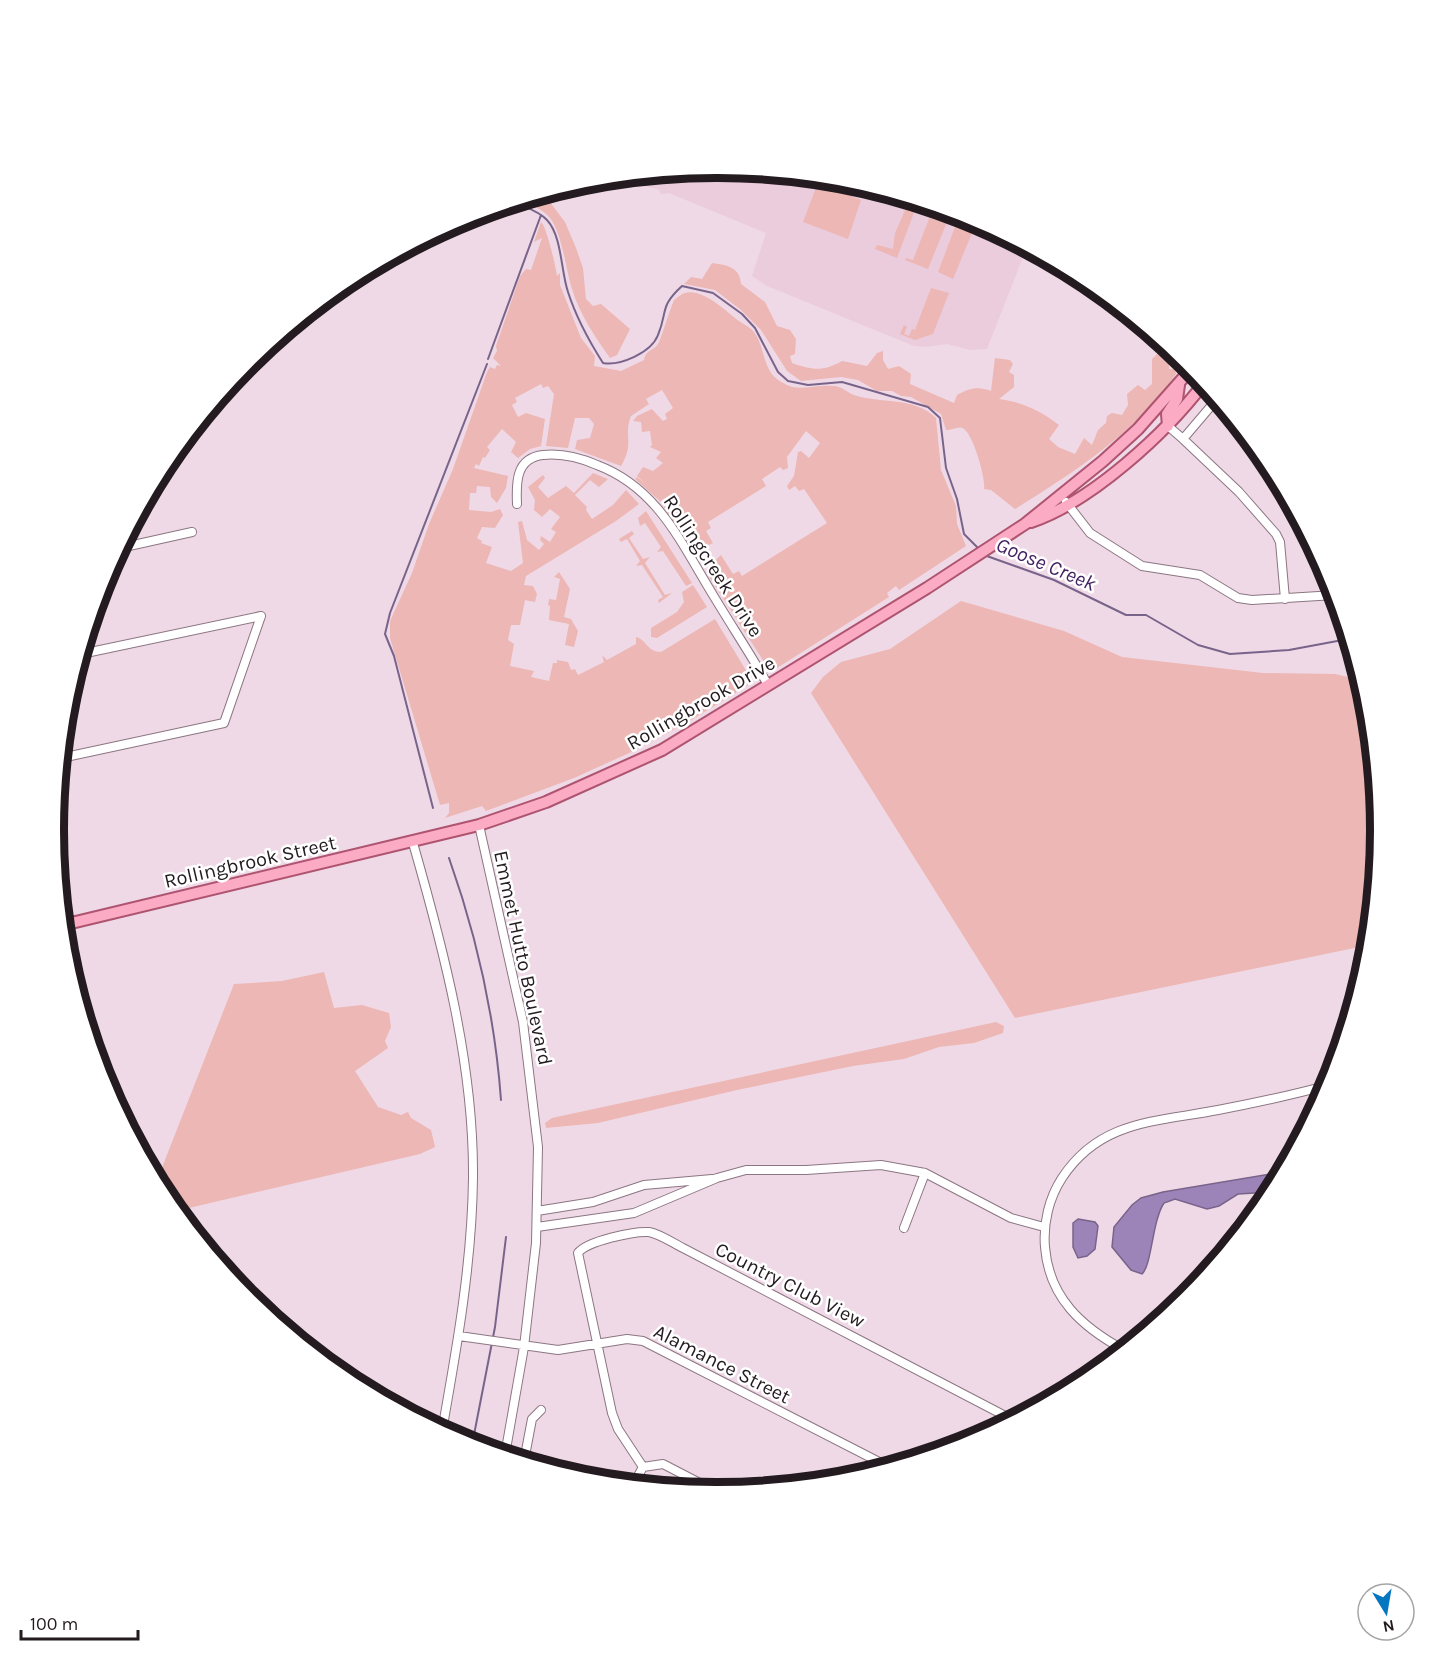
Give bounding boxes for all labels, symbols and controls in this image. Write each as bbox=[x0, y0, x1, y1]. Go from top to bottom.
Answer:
street label: Rollingcreek Drive bbox=[659, 491, 767, 641]
water label: Goose Creek bbox=[993, 532, 1100, 596]
street label: Rollingbrook Drive bbox=[623, 651, 779, 755]
street label: Rollingbrook Street bbox=[162, 831, 339, 893]
street label: Emmet Hutto Boulevard bbox=[489, 849, 557, 1067]
street label: Country Club View bbox=[711, 1237, 869, 1333]
street label: Alamance Street bbox=[650, 1320, 795, 1409]
north arrow bbox=[1356, 1582, 1416, 1642]
scale bar bbox=[21, 1603, 138, 1641]
text: 100 m bbox=[30, 1613, 78, 1635]
text: N bbox=[1381, 1616, 1396, 1637]

